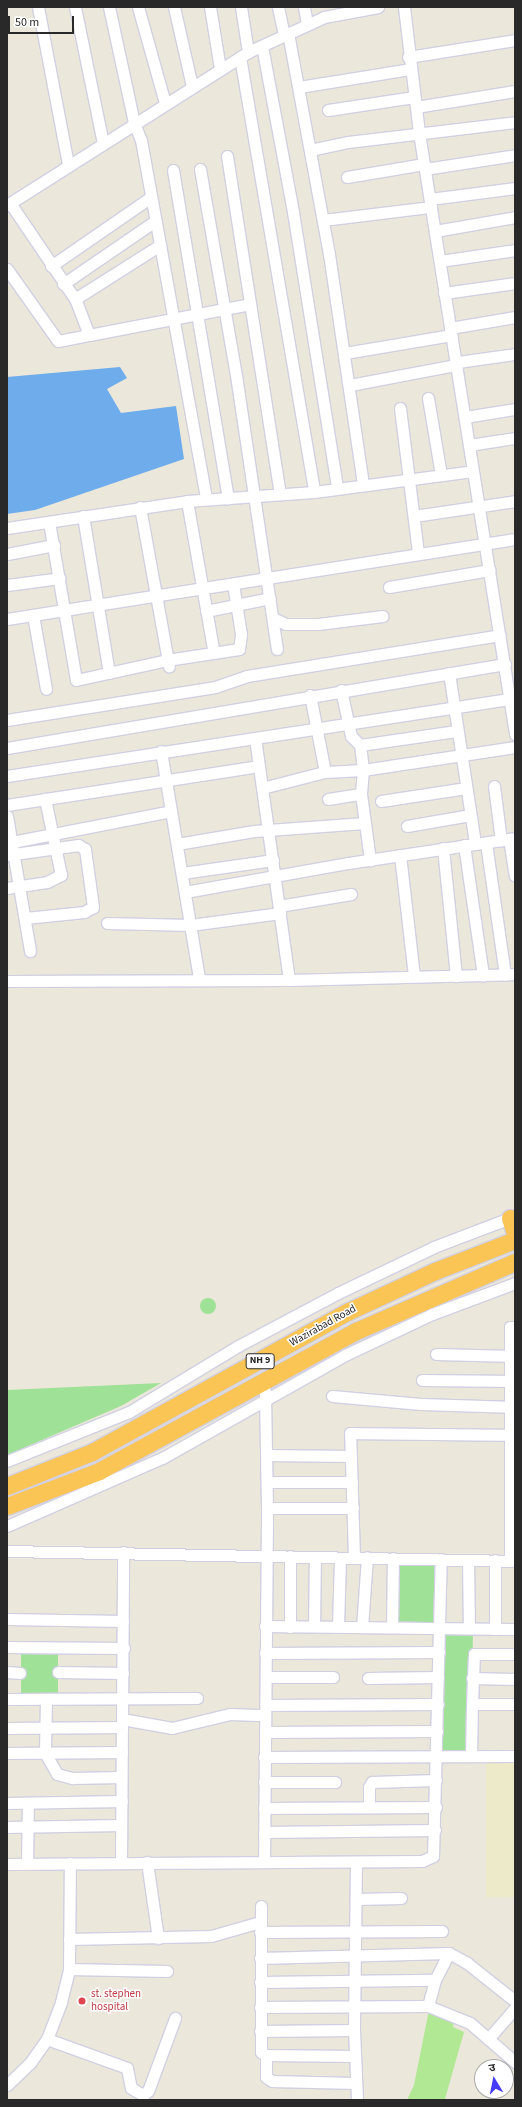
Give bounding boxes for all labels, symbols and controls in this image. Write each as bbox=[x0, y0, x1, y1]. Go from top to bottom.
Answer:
scale bar bbox=[10, 8, 76, 34]
text: 50 m bbox=[15, 14, 39, 31]
street label: Wazirabad Road bbox=[287, 1302, 359, 1350]
road number: NH 9 bbox=[245, 1353, 275, 1369]
place label: st. stephen hospital bbox=[91, 1988, 141, 2014]
marker: st. stephen hospital bbox=[76, 1995, 88, 2007]
north arrow bbox=[474, 2059, 514, 2099]
text: उ bbox=[488, 2060, 496, 2076]

